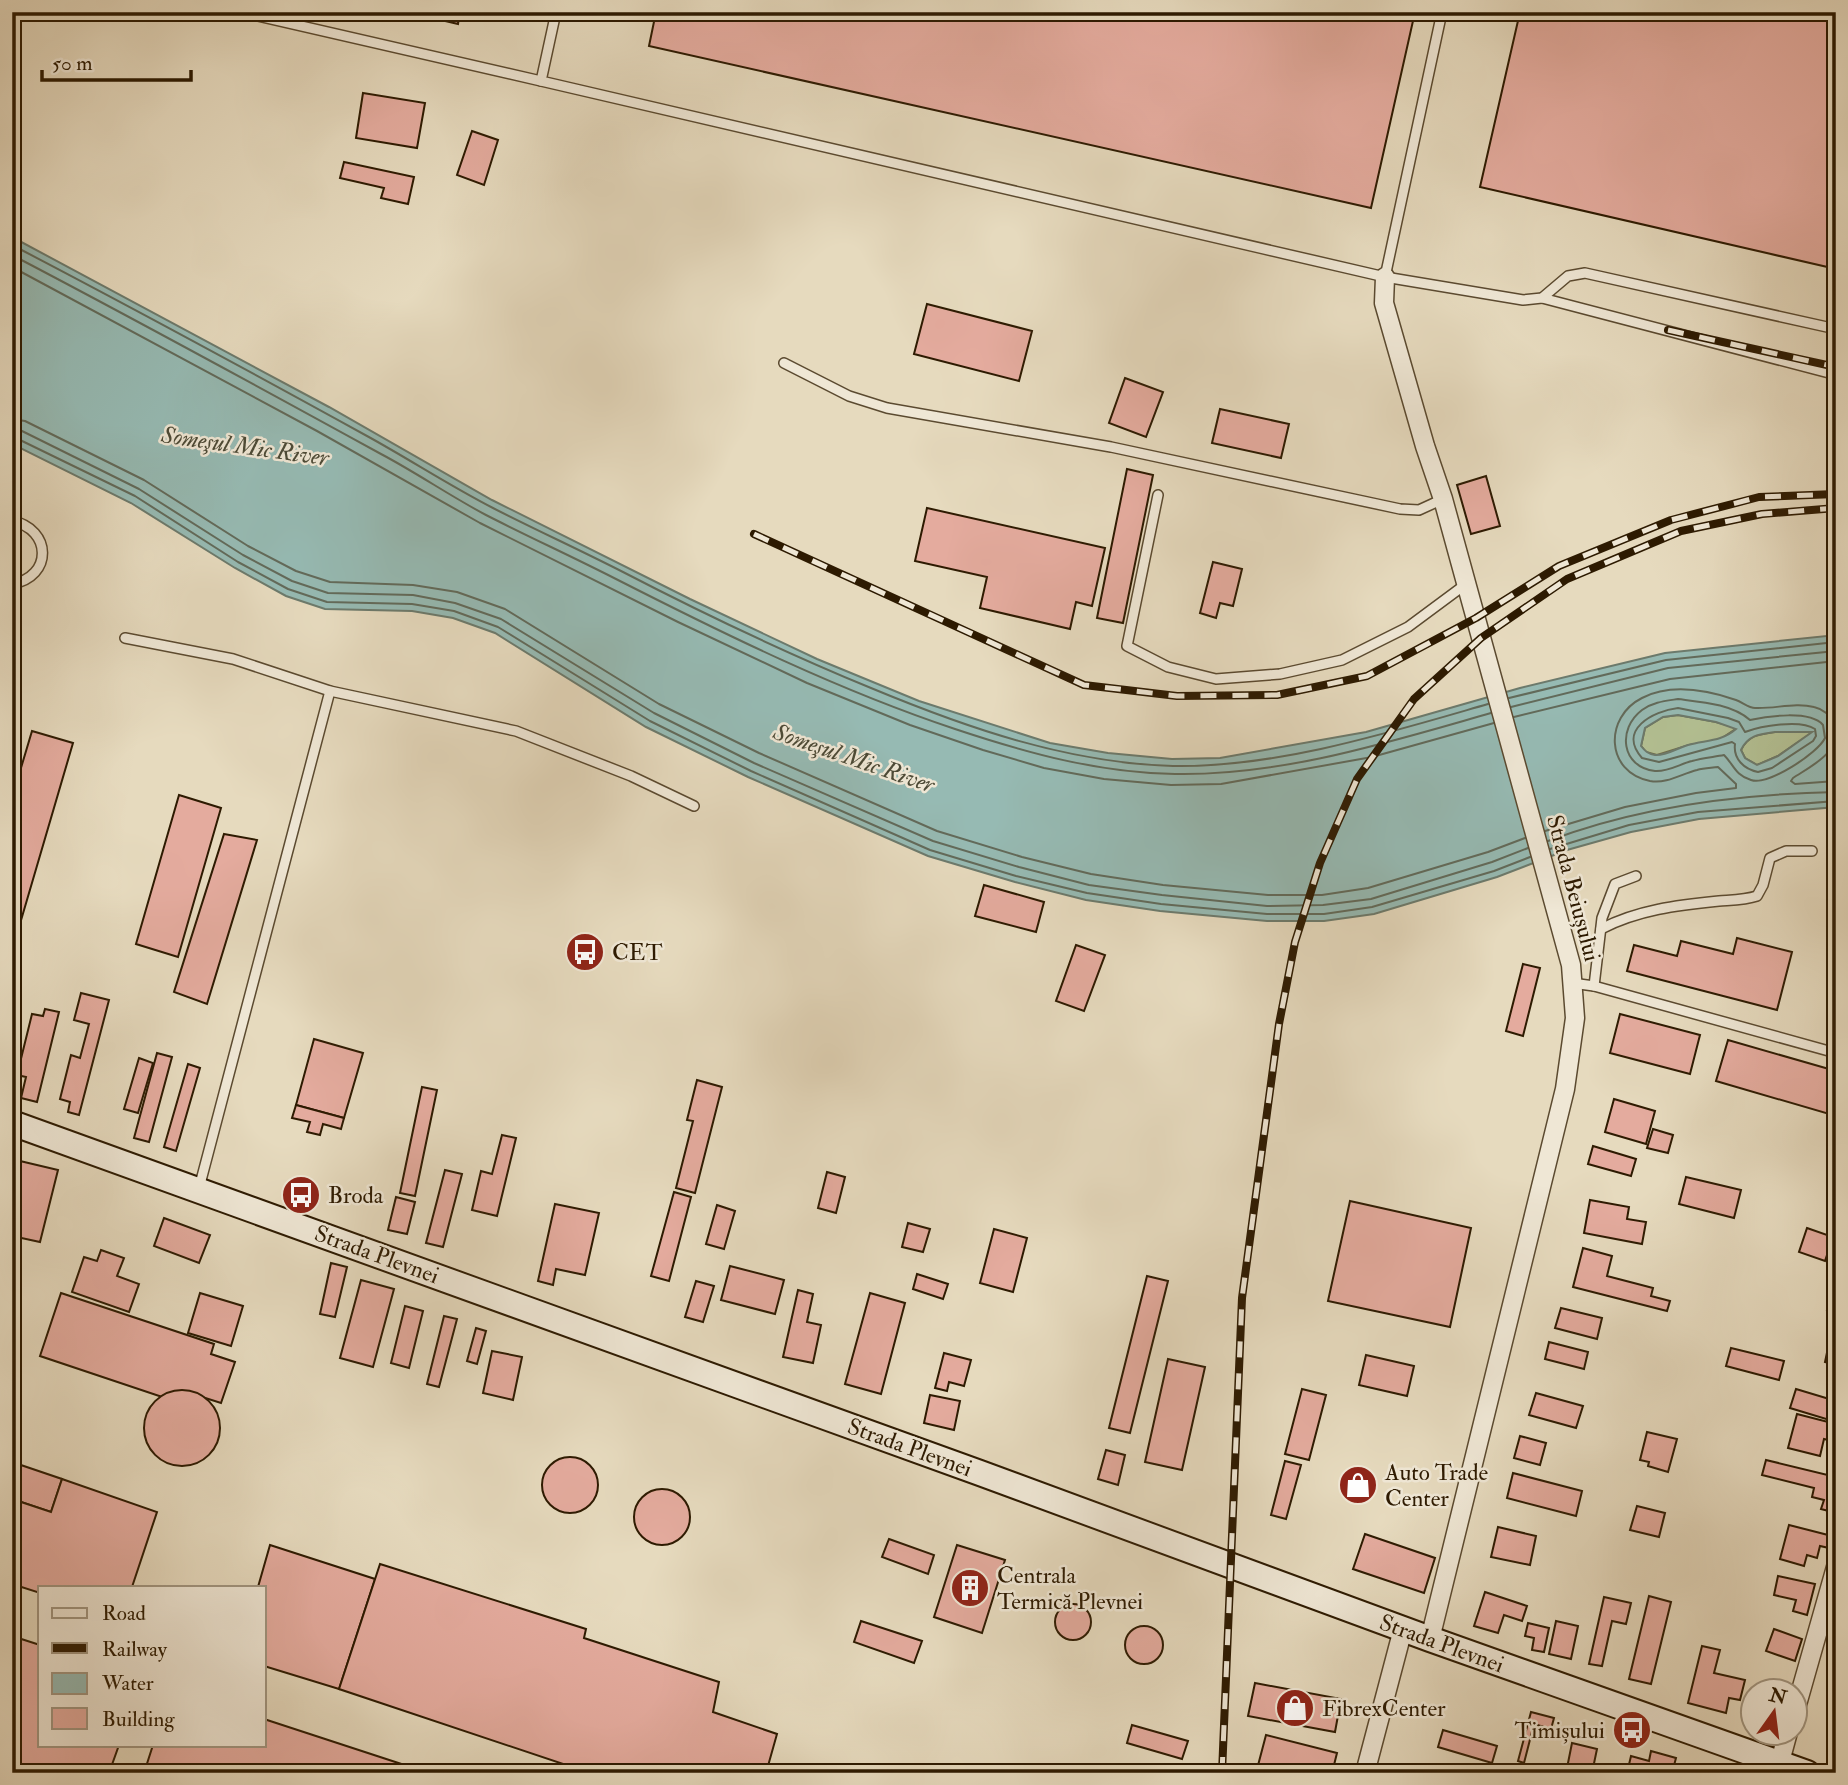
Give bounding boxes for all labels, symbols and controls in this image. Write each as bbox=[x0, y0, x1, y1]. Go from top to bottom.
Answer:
scale bar bbox=[42, 38, 191, 82]
text: 50 m bbox=[52, 50, 93, 77]
water label: Someşul Mic River bbox=[158, 419, 331, 474]
water label: Someşul Mic River bbox=[768, 716, 939, 801]
street label: Strada Beiușului bbox=[1540, 812, 1607, 964]
bus stop icon: CET bbox=[564, 931, 606, 973]
place label: CET bbox=[612, 938, 663, 967]
bus stop icon: Broda bbox=[280, 1174, 322, 1216]
place label: Broda bbox=[328, 1181, 384, 1210]
street label: Strada Plevnei bbox=[311, 1219, 443, 1290]
street label: Strada Plevnei bbox=[844, 1412, 976, 1483]
place label: Auto Trade Center bbox=[1384, 1458, 1489, 1513]
shop icon: Auto Trade Center bbox=[1337, 1464, 1379, 1506]
place label: Centrala Termică Plevnei bbox=[997, 1561, 1143, 1616]
building icon: Centrala Termică Plevnei bbox=[949, 1567, 991, 1609]
legend bbox=[38, 1586, 266, 1746]
text: Road bbox=[102, 1600, 147, 1627]
street label: Strada Plevnei bbox=[1376, 1608, 1508, 1679]
text: Railway bbox=[102, 1636, 168, 1663]
text: Water bbox=[101, 1670, 154, 1697]
north arrow bbox=[1740, 1676, 1810, 1746]
text: N bbox=[1766, 1683, 1790, 1710]
shop icon: FibrexCenter bbox=[1274, 1687, 1316, 1729]
place label: FibrexCenter bbox=[1322, 1694, 1446, 1723]
text: Building bbox=[102, 1706, 175, 1733]
bus stop icon: Timișului bbox=[1611, 1709, 1653, 1751]
place label: Timișului bbox=[1515, 1716, 1605, 1745]

